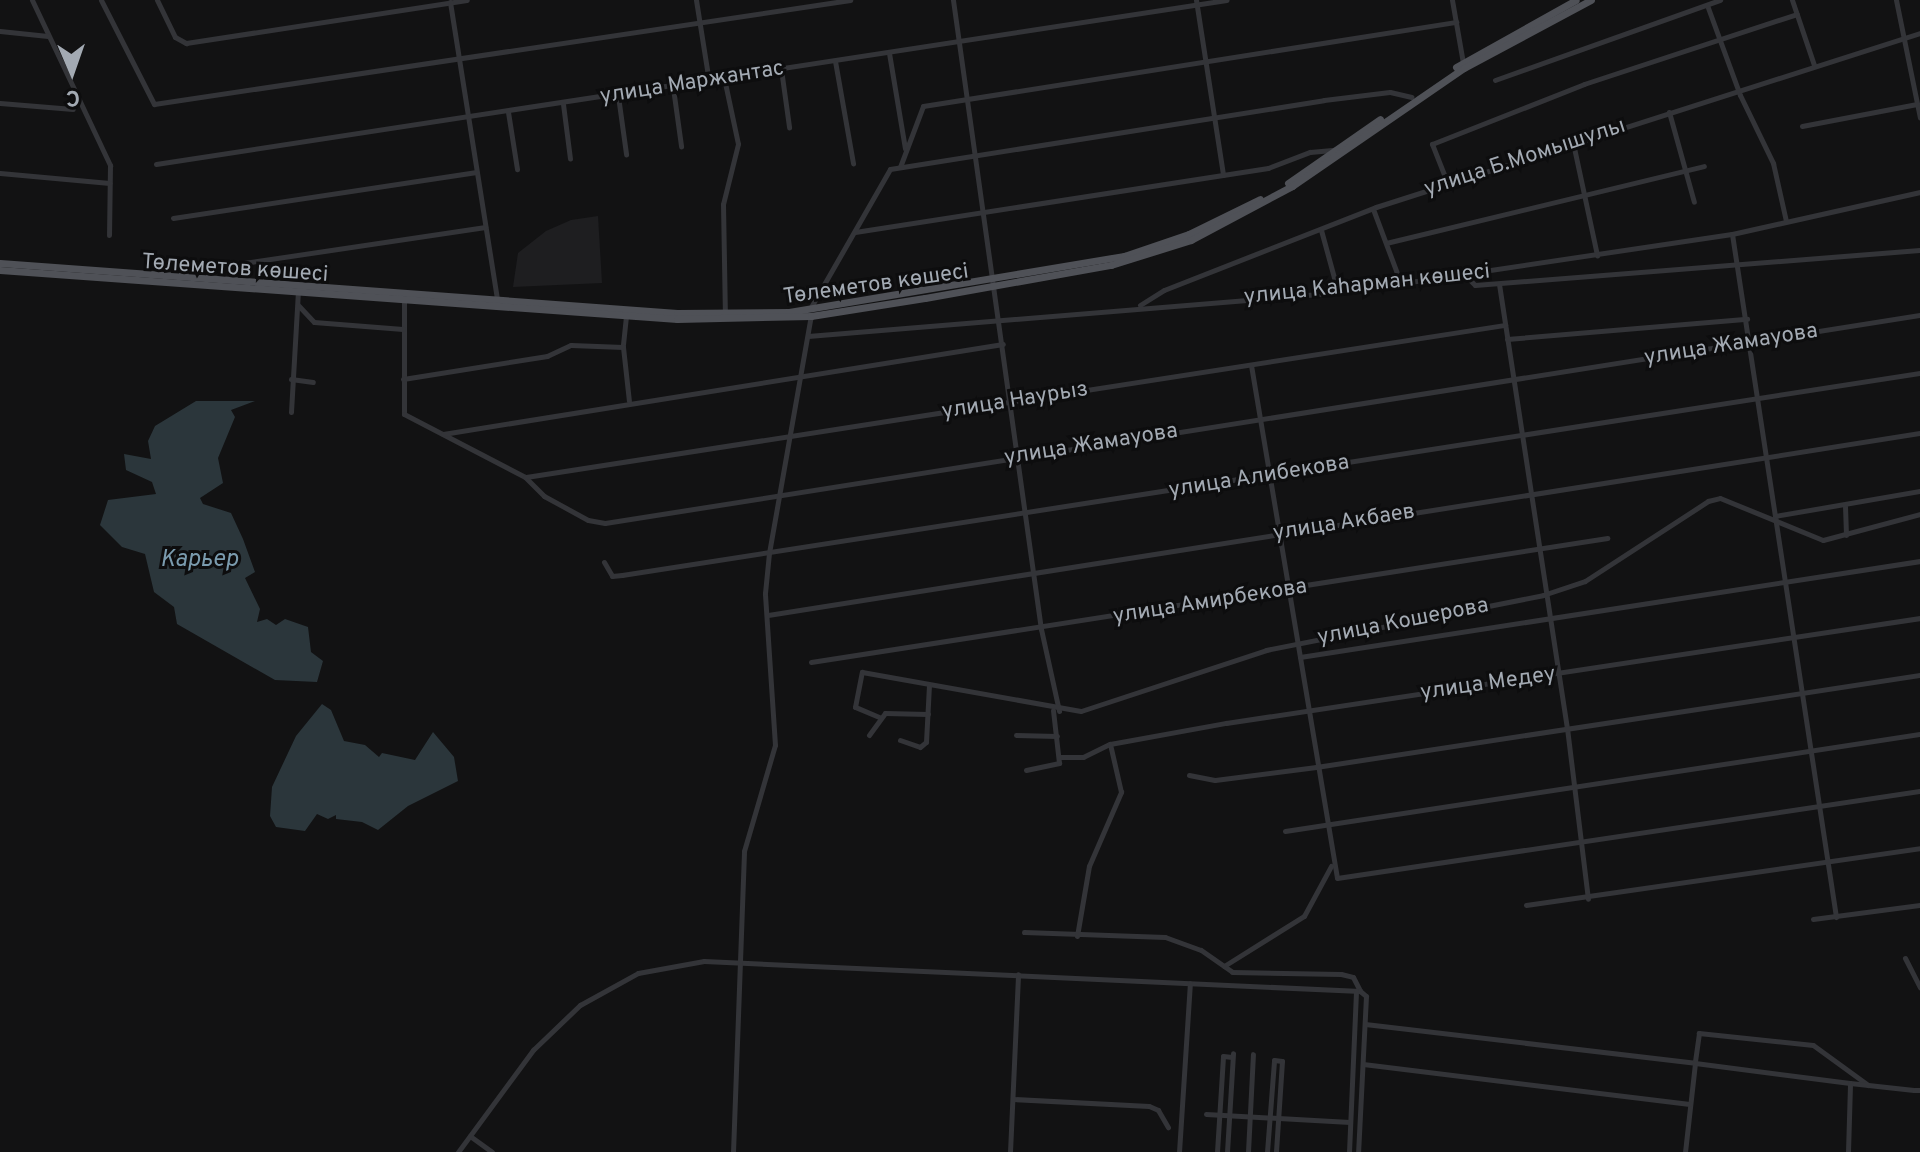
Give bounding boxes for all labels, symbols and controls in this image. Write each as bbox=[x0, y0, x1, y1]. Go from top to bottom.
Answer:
north arrow bbox=[32, 32, 112, 112]
street label: улица Маржантас bbox=[598, 55, 786, 111]
text: С bbox=[65, 83, 80, 110]
street label: улица Б.Момышулы bbox=[1421, 113, 1629, 203]
street label: Төлеметов көшесі bbox=[141, 249, 329, 289]
street label: Төлеметов көшесі bbox=[782, 259, 970, 311]
street label: улица Каһарман көшесі bbox=[1243, 259, 1491, 311]
street label: улица Жамауова bbox=[1642, 318, 1820, 372]
street label: улица Наурыз bbox=[940, 376, 1090, 426]
street label: улица Жамауова bbox=[1002, 418, 1180, 472]
street label: улица Алибекова bbox=[1166, 450, 1352, 504]
street label: улица Акбаев bbox=[1271, 499, 1417, 547]
water label: Карьер bbox=[160, 547, 238, 575]
street label: улица Амирбекова bbox=[1111, 574, 1309, 630]
street label: улица Кошерова bbox=[1315, 592, 1491, 652]
street label: улица Медеу bbox=[1419, 661, 1557, 707]

